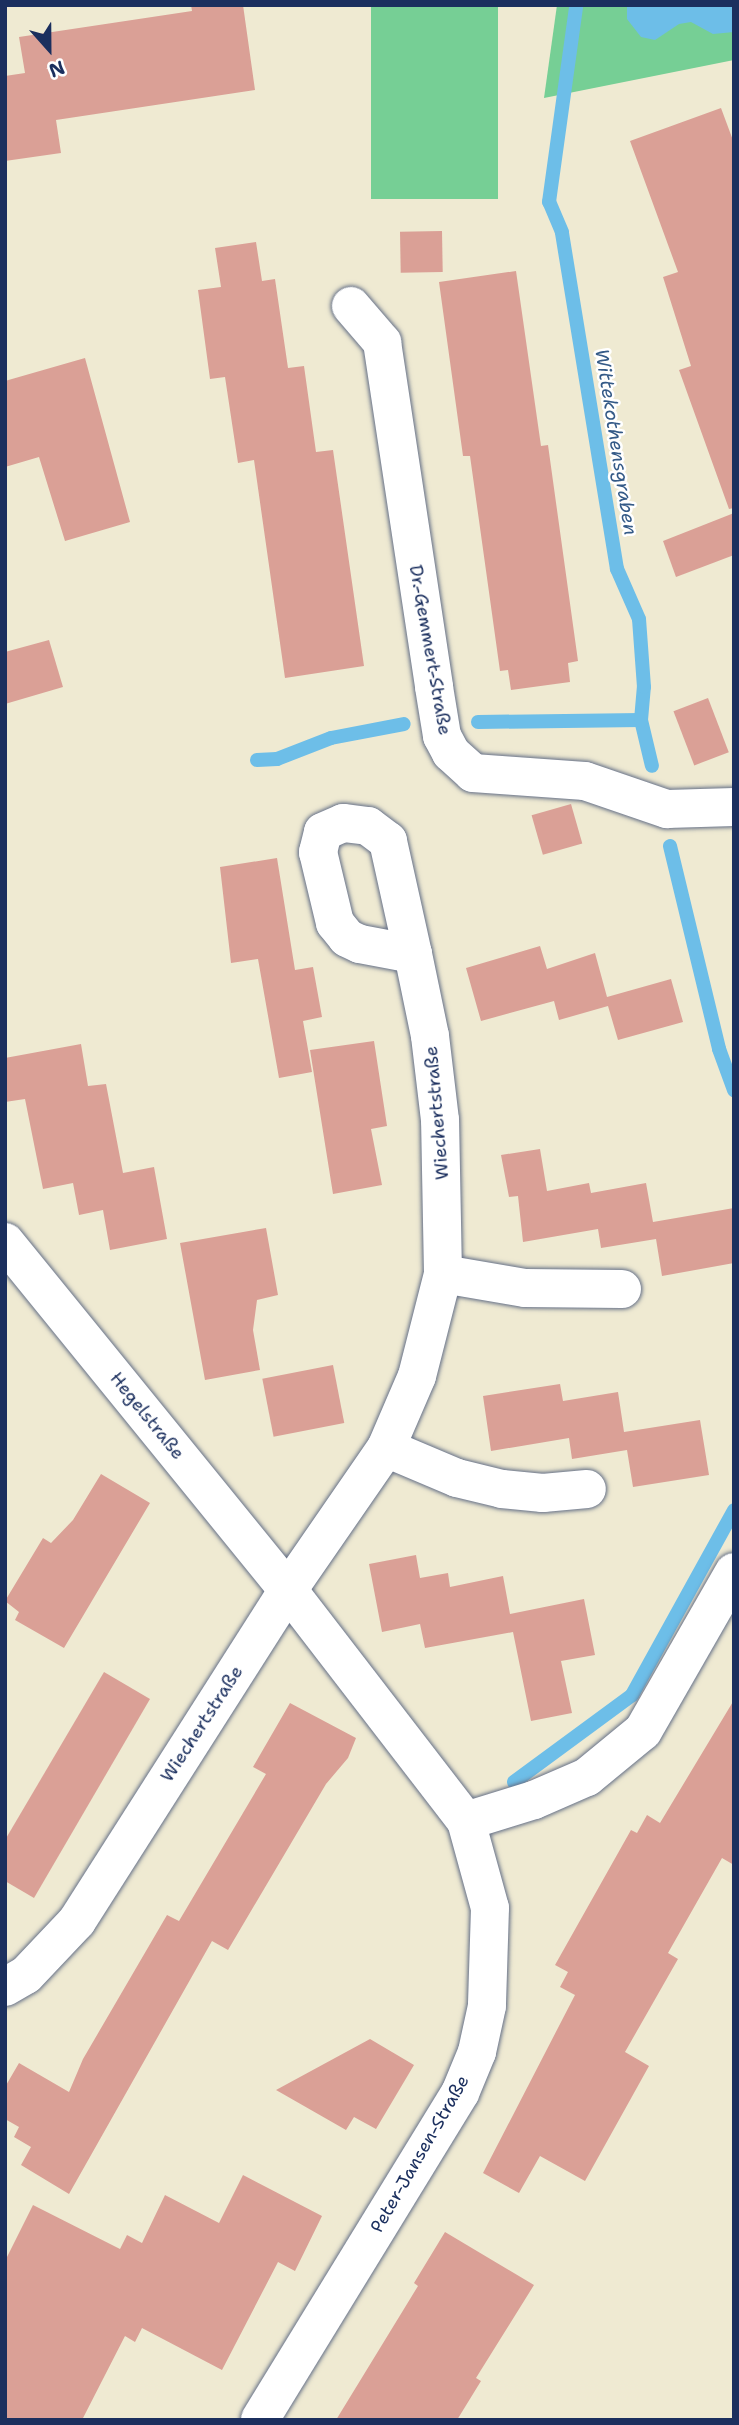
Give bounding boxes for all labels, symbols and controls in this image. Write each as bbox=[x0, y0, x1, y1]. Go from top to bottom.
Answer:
north arrow bbox=[14, 14, 84, 84]
text: N bbox=[45, 55, 68, 83]
water label: Wittekothensgraben bbox=[590, 347, 642, 537]
street label: Dr.-Gemmert-Straße bbox=[404, 563, 456, 737]
street label: Wiechertstraße bbox=[420, 1045, 454, 1181]
street label: Hegelstraße bbox=[105, 1368, 189, 1464]
street label: Wiechertstraße bbox=[156, 1662, 248, 1786]
street label: Peter-Jansen-Straße bbox=[366, 2071, 474, 2237]

